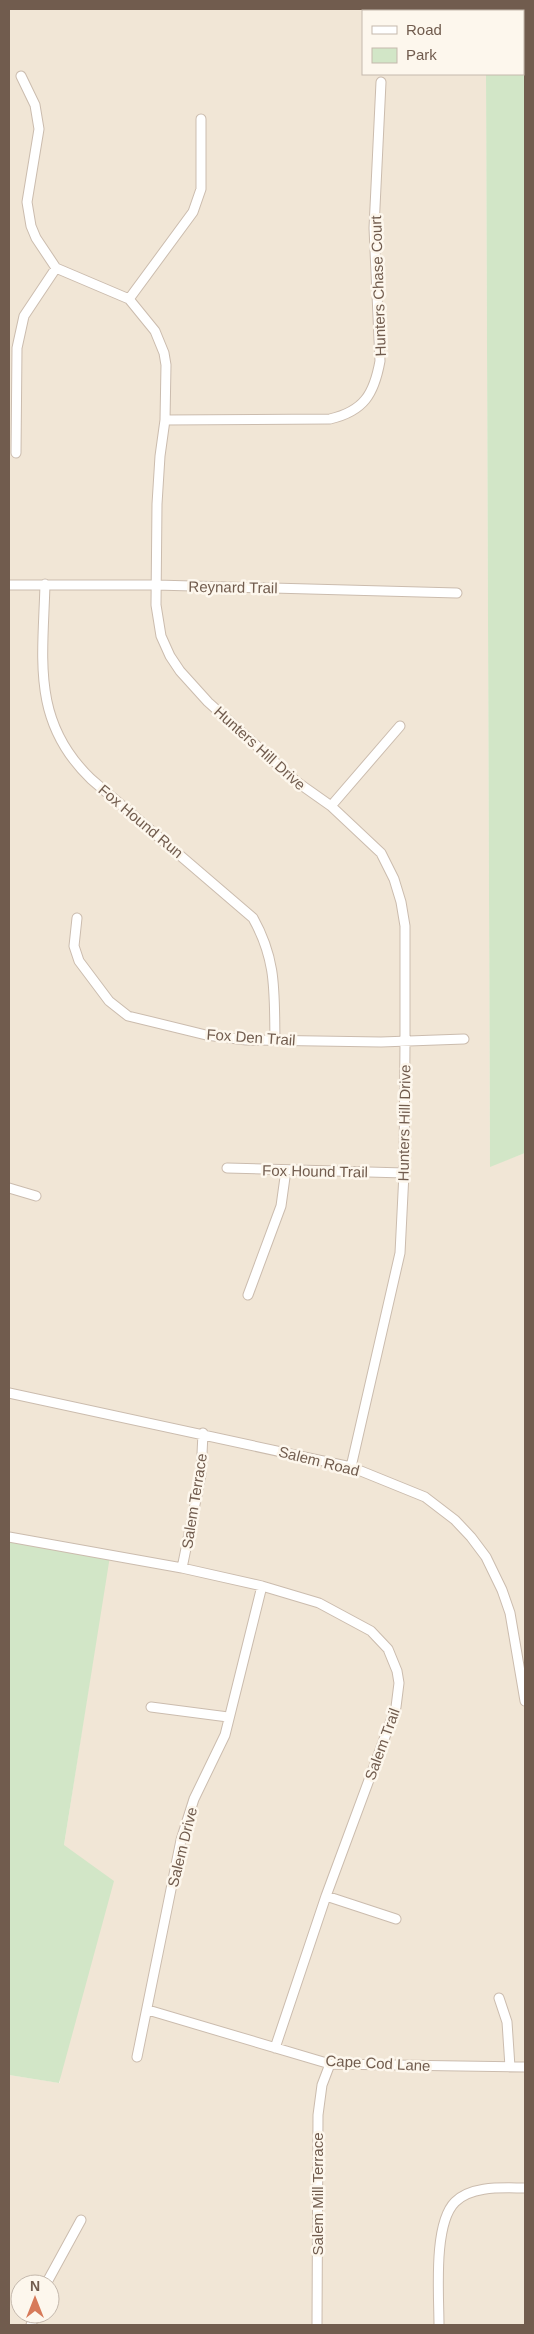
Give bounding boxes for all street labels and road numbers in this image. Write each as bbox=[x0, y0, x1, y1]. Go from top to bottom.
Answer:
street label: Hunters Chase Court bbox=[367, 214, 389, 357]
street label: Reynard Trail bbox=[188, 578, 278, 596]
street label: Hunters Hill Drive bbox=[211, 703, 309, 793]
street label: Fox Hound Run bbox=[95, 781, 187, 861]
street label: Fox Den Trail bbox=[206, 1025, 296, 1049]
street label: Hunters Hill Drive bbox=[394, 1065, 414, 1181]
street label: Fox Hound Trail bbox=[262, 1162, 368, 1180]
street label: Salem Road bbox=[277, 1443, 361, 1479]
street label: Salem Terrace bbox=[178, 1452, 210, 1550]
street label: Salem Trail bbox=[361, 1706, 403, 1782]
street label: Salem Drive bbox=[164, 1805, 200, 1889]
street label: Cape Cod Lane bbox=[325, 2052, 431, 2074]
street label: Salem Mill Terrace bbox=[309, 2132, 326, 2256]

